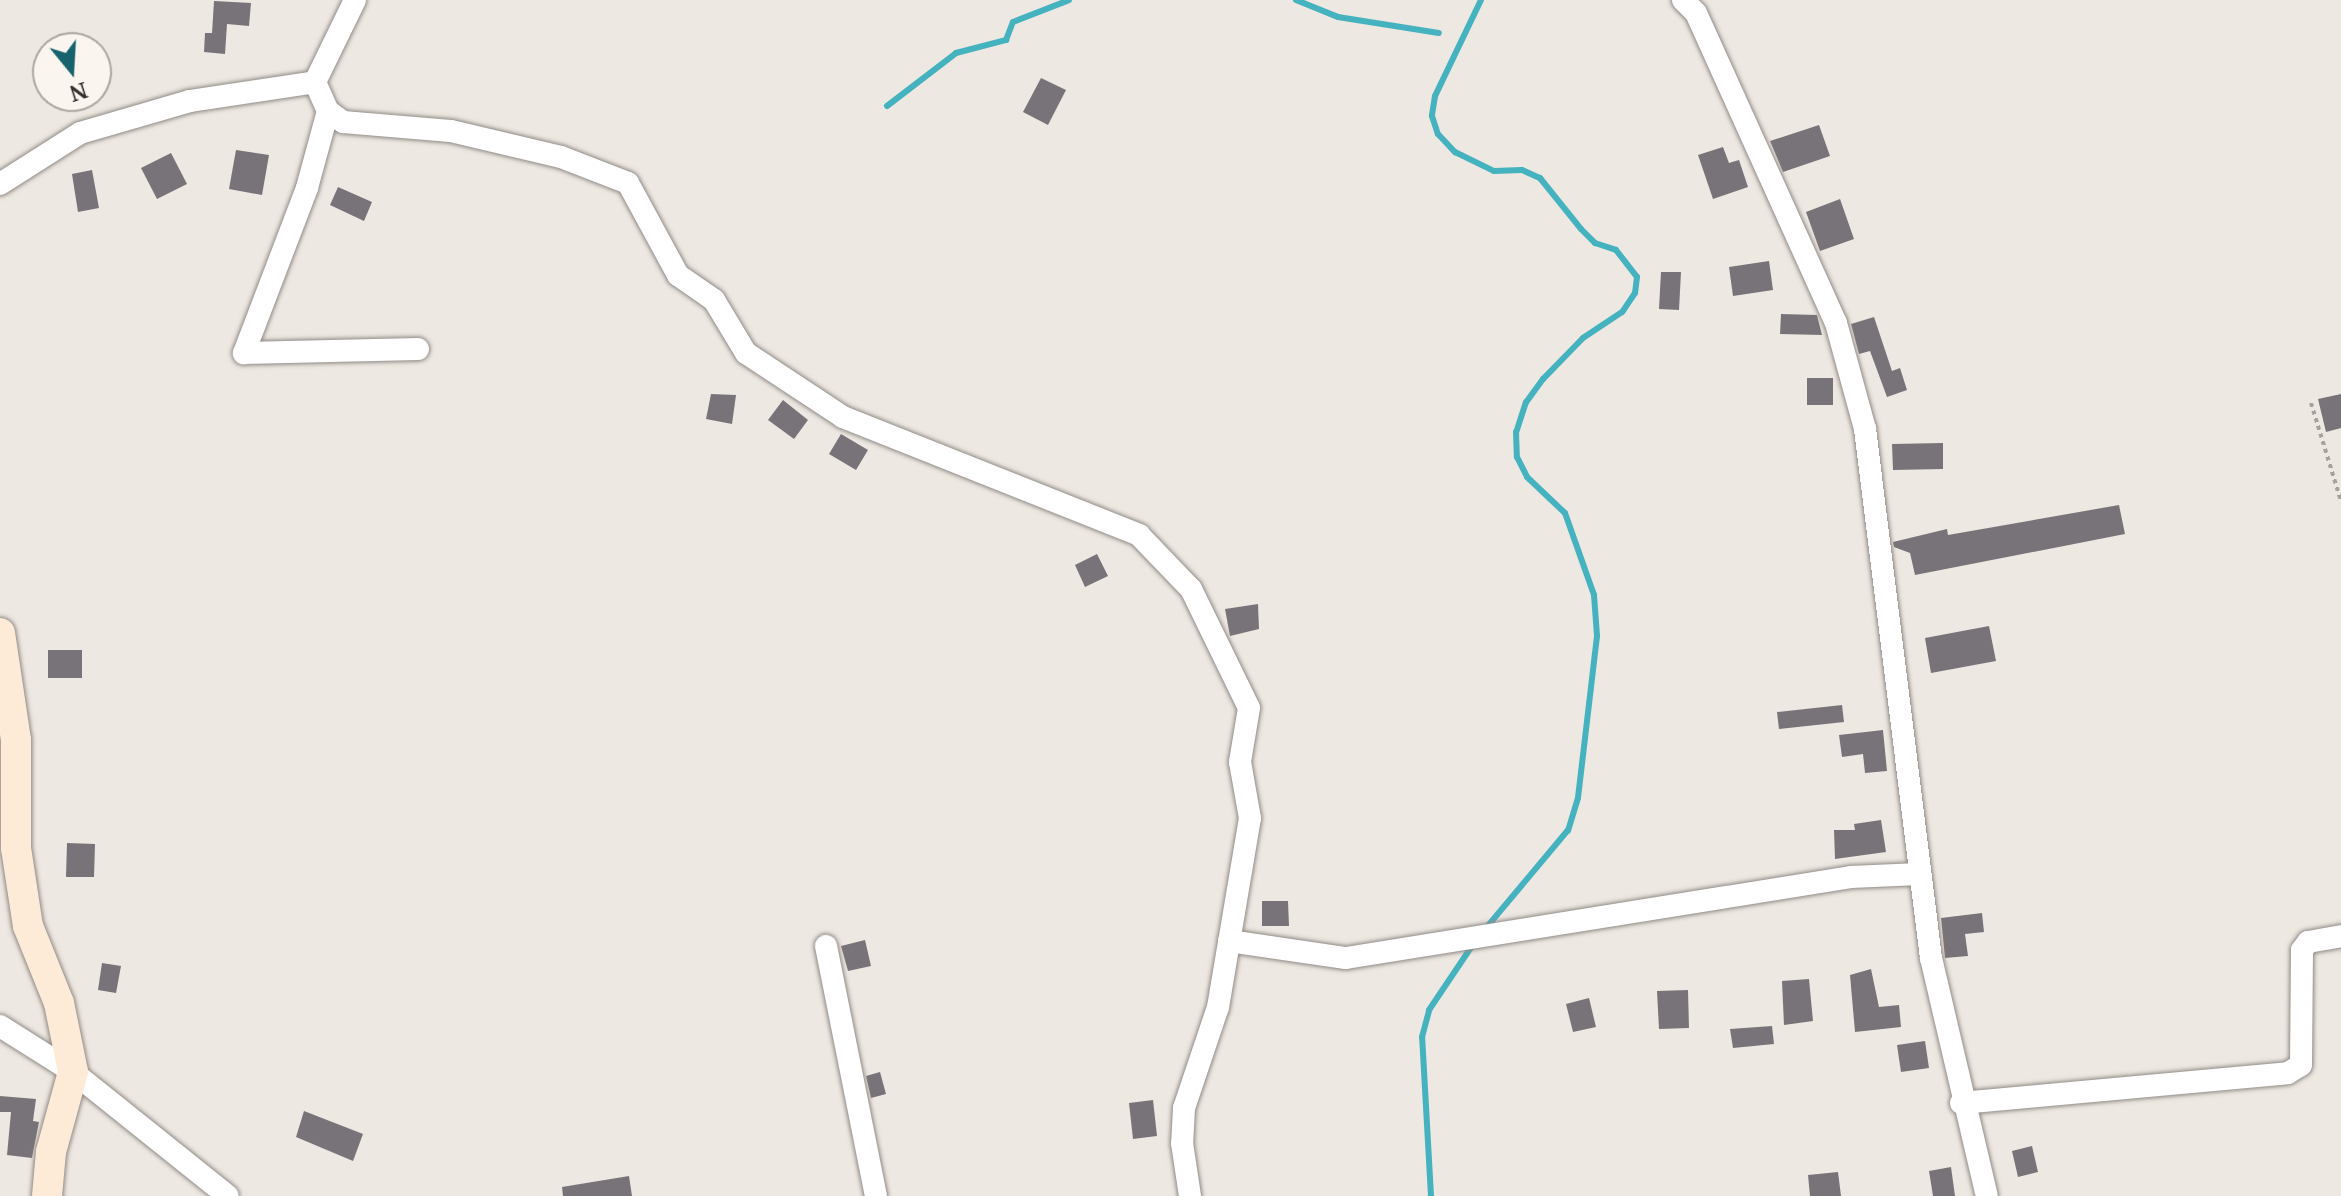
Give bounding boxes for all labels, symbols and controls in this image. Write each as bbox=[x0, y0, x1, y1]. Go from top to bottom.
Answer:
north arrow bbox=[32, 32, 112, 112]
text: N bbox=[66, 76, 92, 110]

